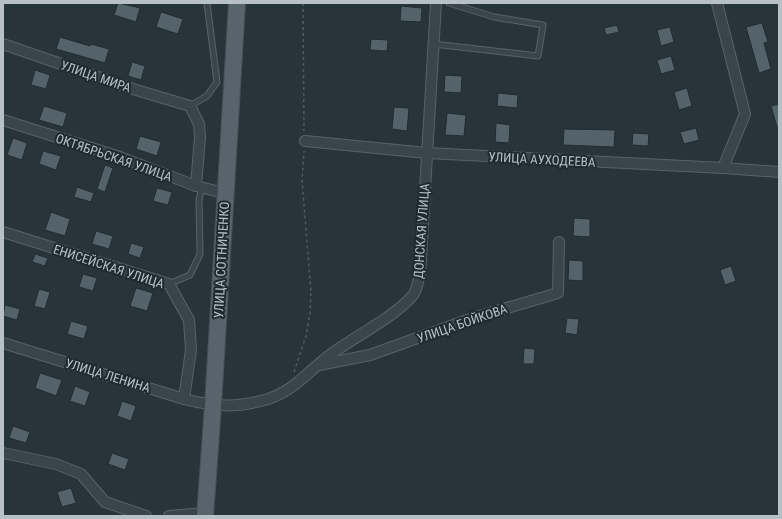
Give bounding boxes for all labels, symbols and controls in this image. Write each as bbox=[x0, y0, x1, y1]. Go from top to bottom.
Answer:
street label: УЛИЦА МИРА bbox=[59, 57, 133, 96]
street label: ОКТЯБРЬСКАЯ УЛИЦА bbox=[54, 131, 174, 185]
street label: УЛИЦА АУХОДЕЕВА bbox=[488, 149, 596, 170]
street label: ДОНСКАЯ УЛИЦА bbox=[411, 182, 432, 279]
street label: УЛИЦА СОТНИЧЕНКО bbox=[211, 201, 232, 319]
street label: ЕНИСЕЙСКАЯ УЛИЦА bbox=[52, 241, 167, 292]
street label: УЛИЦА БОЙКОВА bbox=[415, 301, 510, 346]
street label: УЛИЦА ЛЕНИНА bbox=[64, 355, 153, 396]

